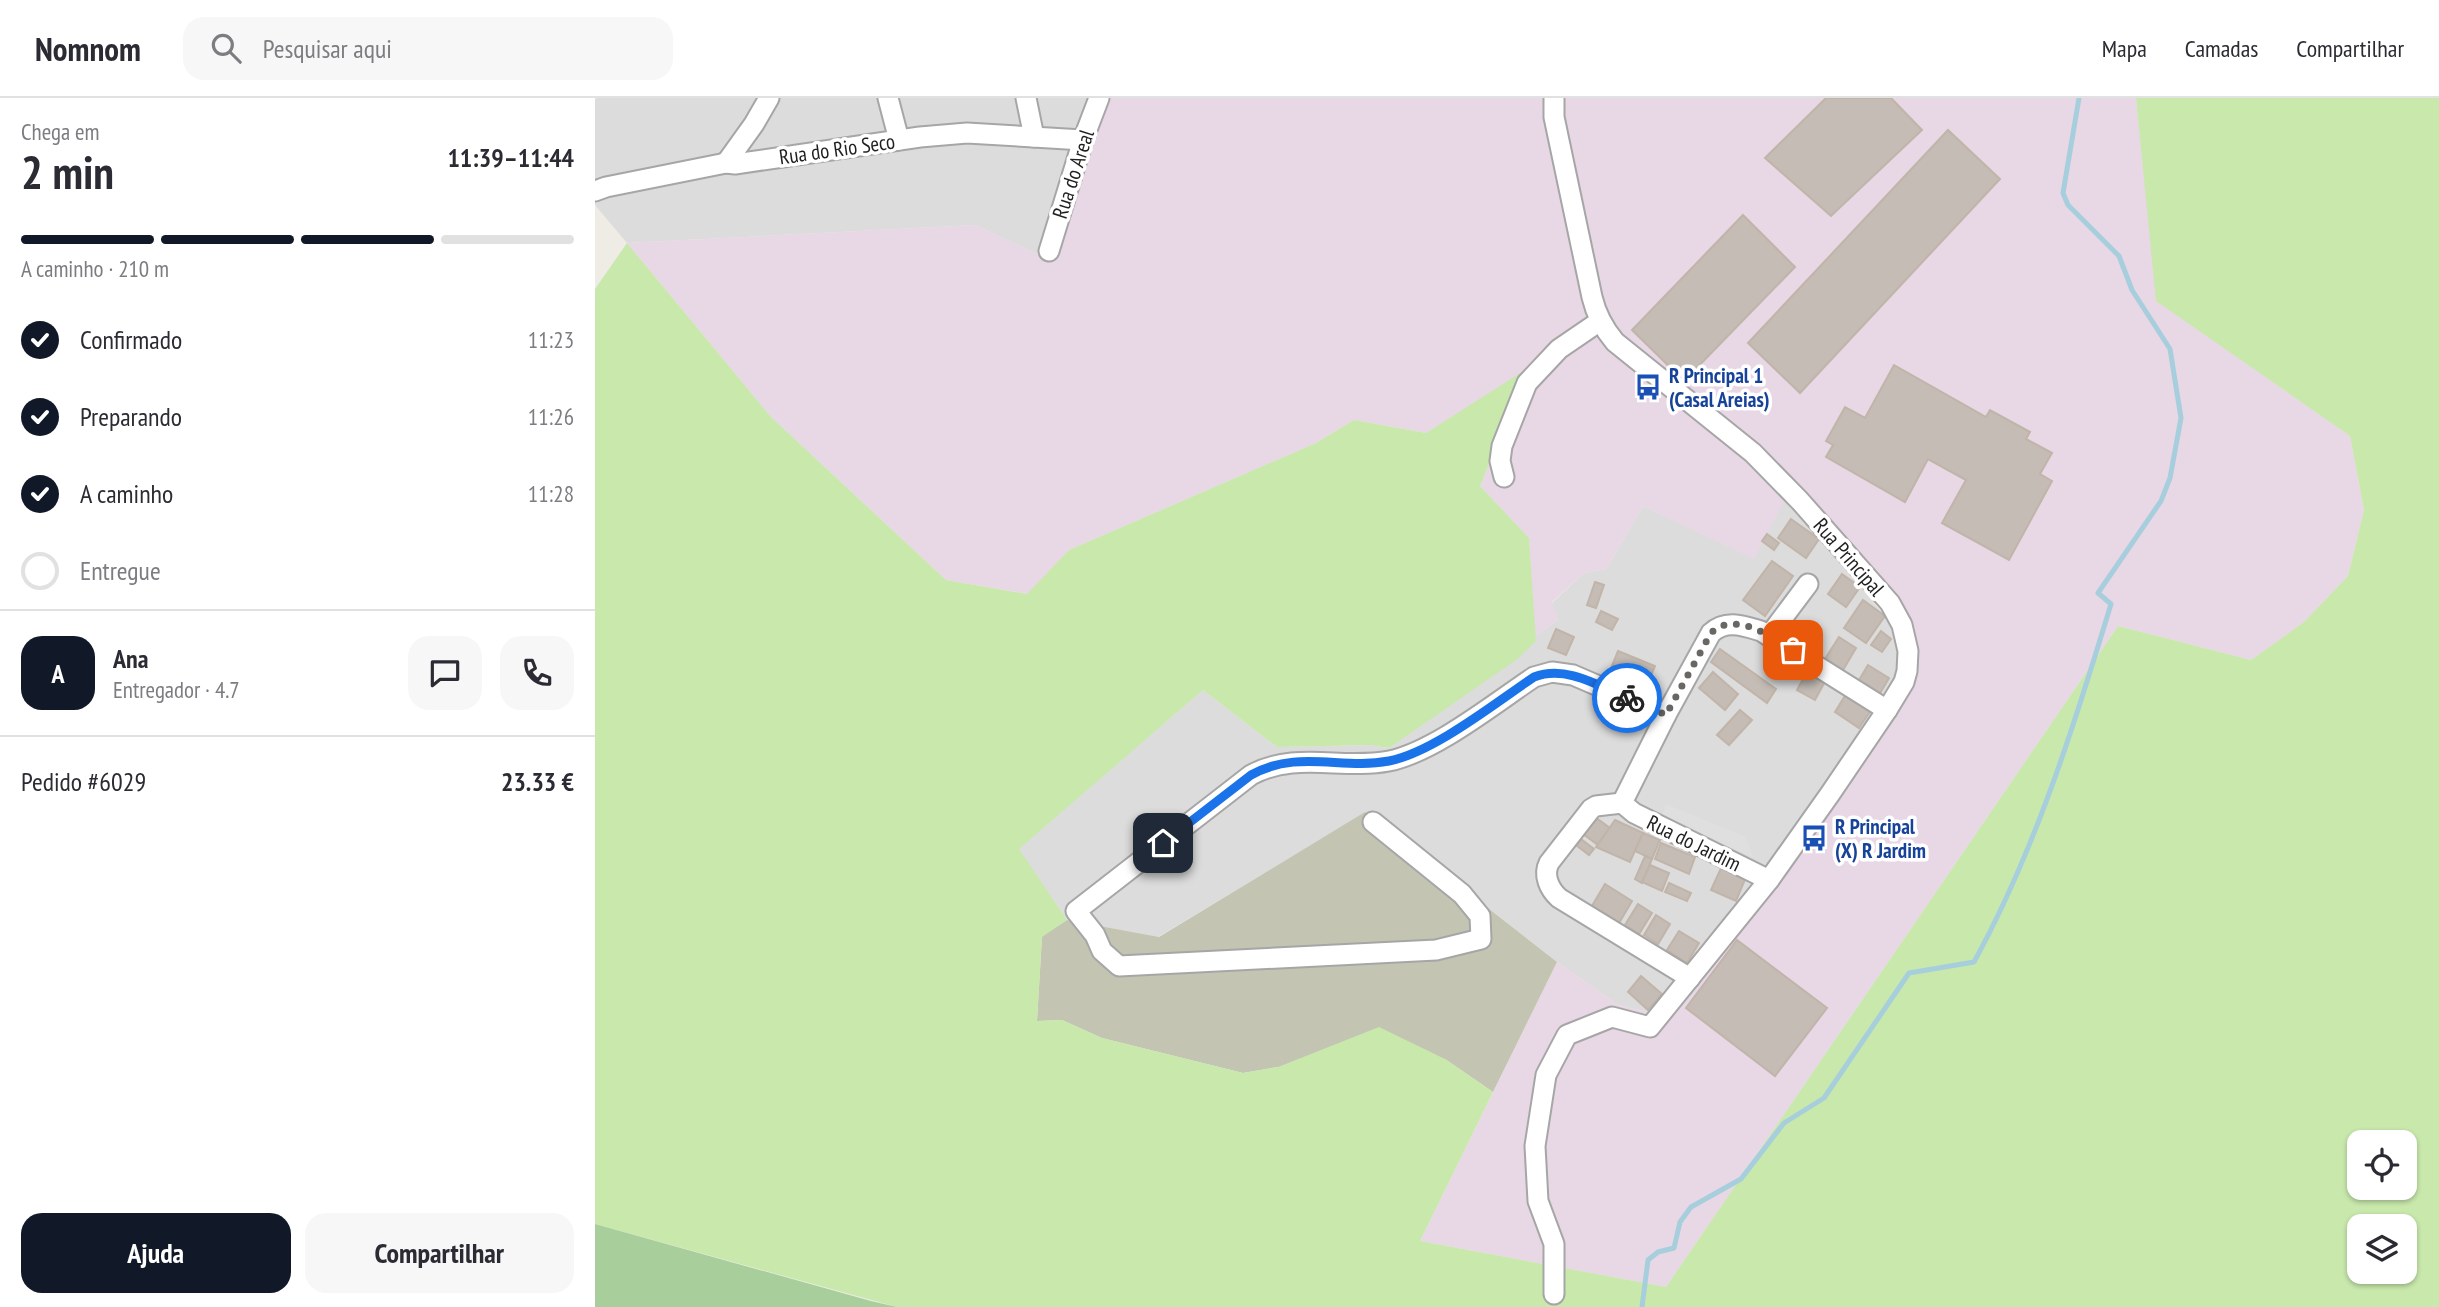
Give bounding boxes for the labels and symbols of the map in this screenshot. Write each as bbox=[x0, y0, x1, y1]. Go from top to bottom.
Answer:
street label: Rua do Areal bbox=[1046, 126, 1100, 222]
street label: Rua do Rio Seco bbox=[777, 128, 897, 170]
place label: R Principal 1 (Casal Areias) bbox=[1669, 362, 1770, 413]
bus stop icon: R Principal 1 (Casal Areias) bbox=[1633, 372, 1663, 402]
street label: Rua Principal bbox=[1808, 512, 1890, 602]
pin bbox=[1763, 620, 1823, 680]
courier bbox=[1592, 663, 1662, 733]
street label: Rua do Jardim bbox=[1643, 809, 1745, 877]
pin bbox=[1133, 813, 1193, 873]
place label: R Principal (X) R Jardim bbox=[1835, 813, 1926, 864]
bus stop icon: R Principal (X) R Jardim bbox=[1799, 823, 1829, 853]

